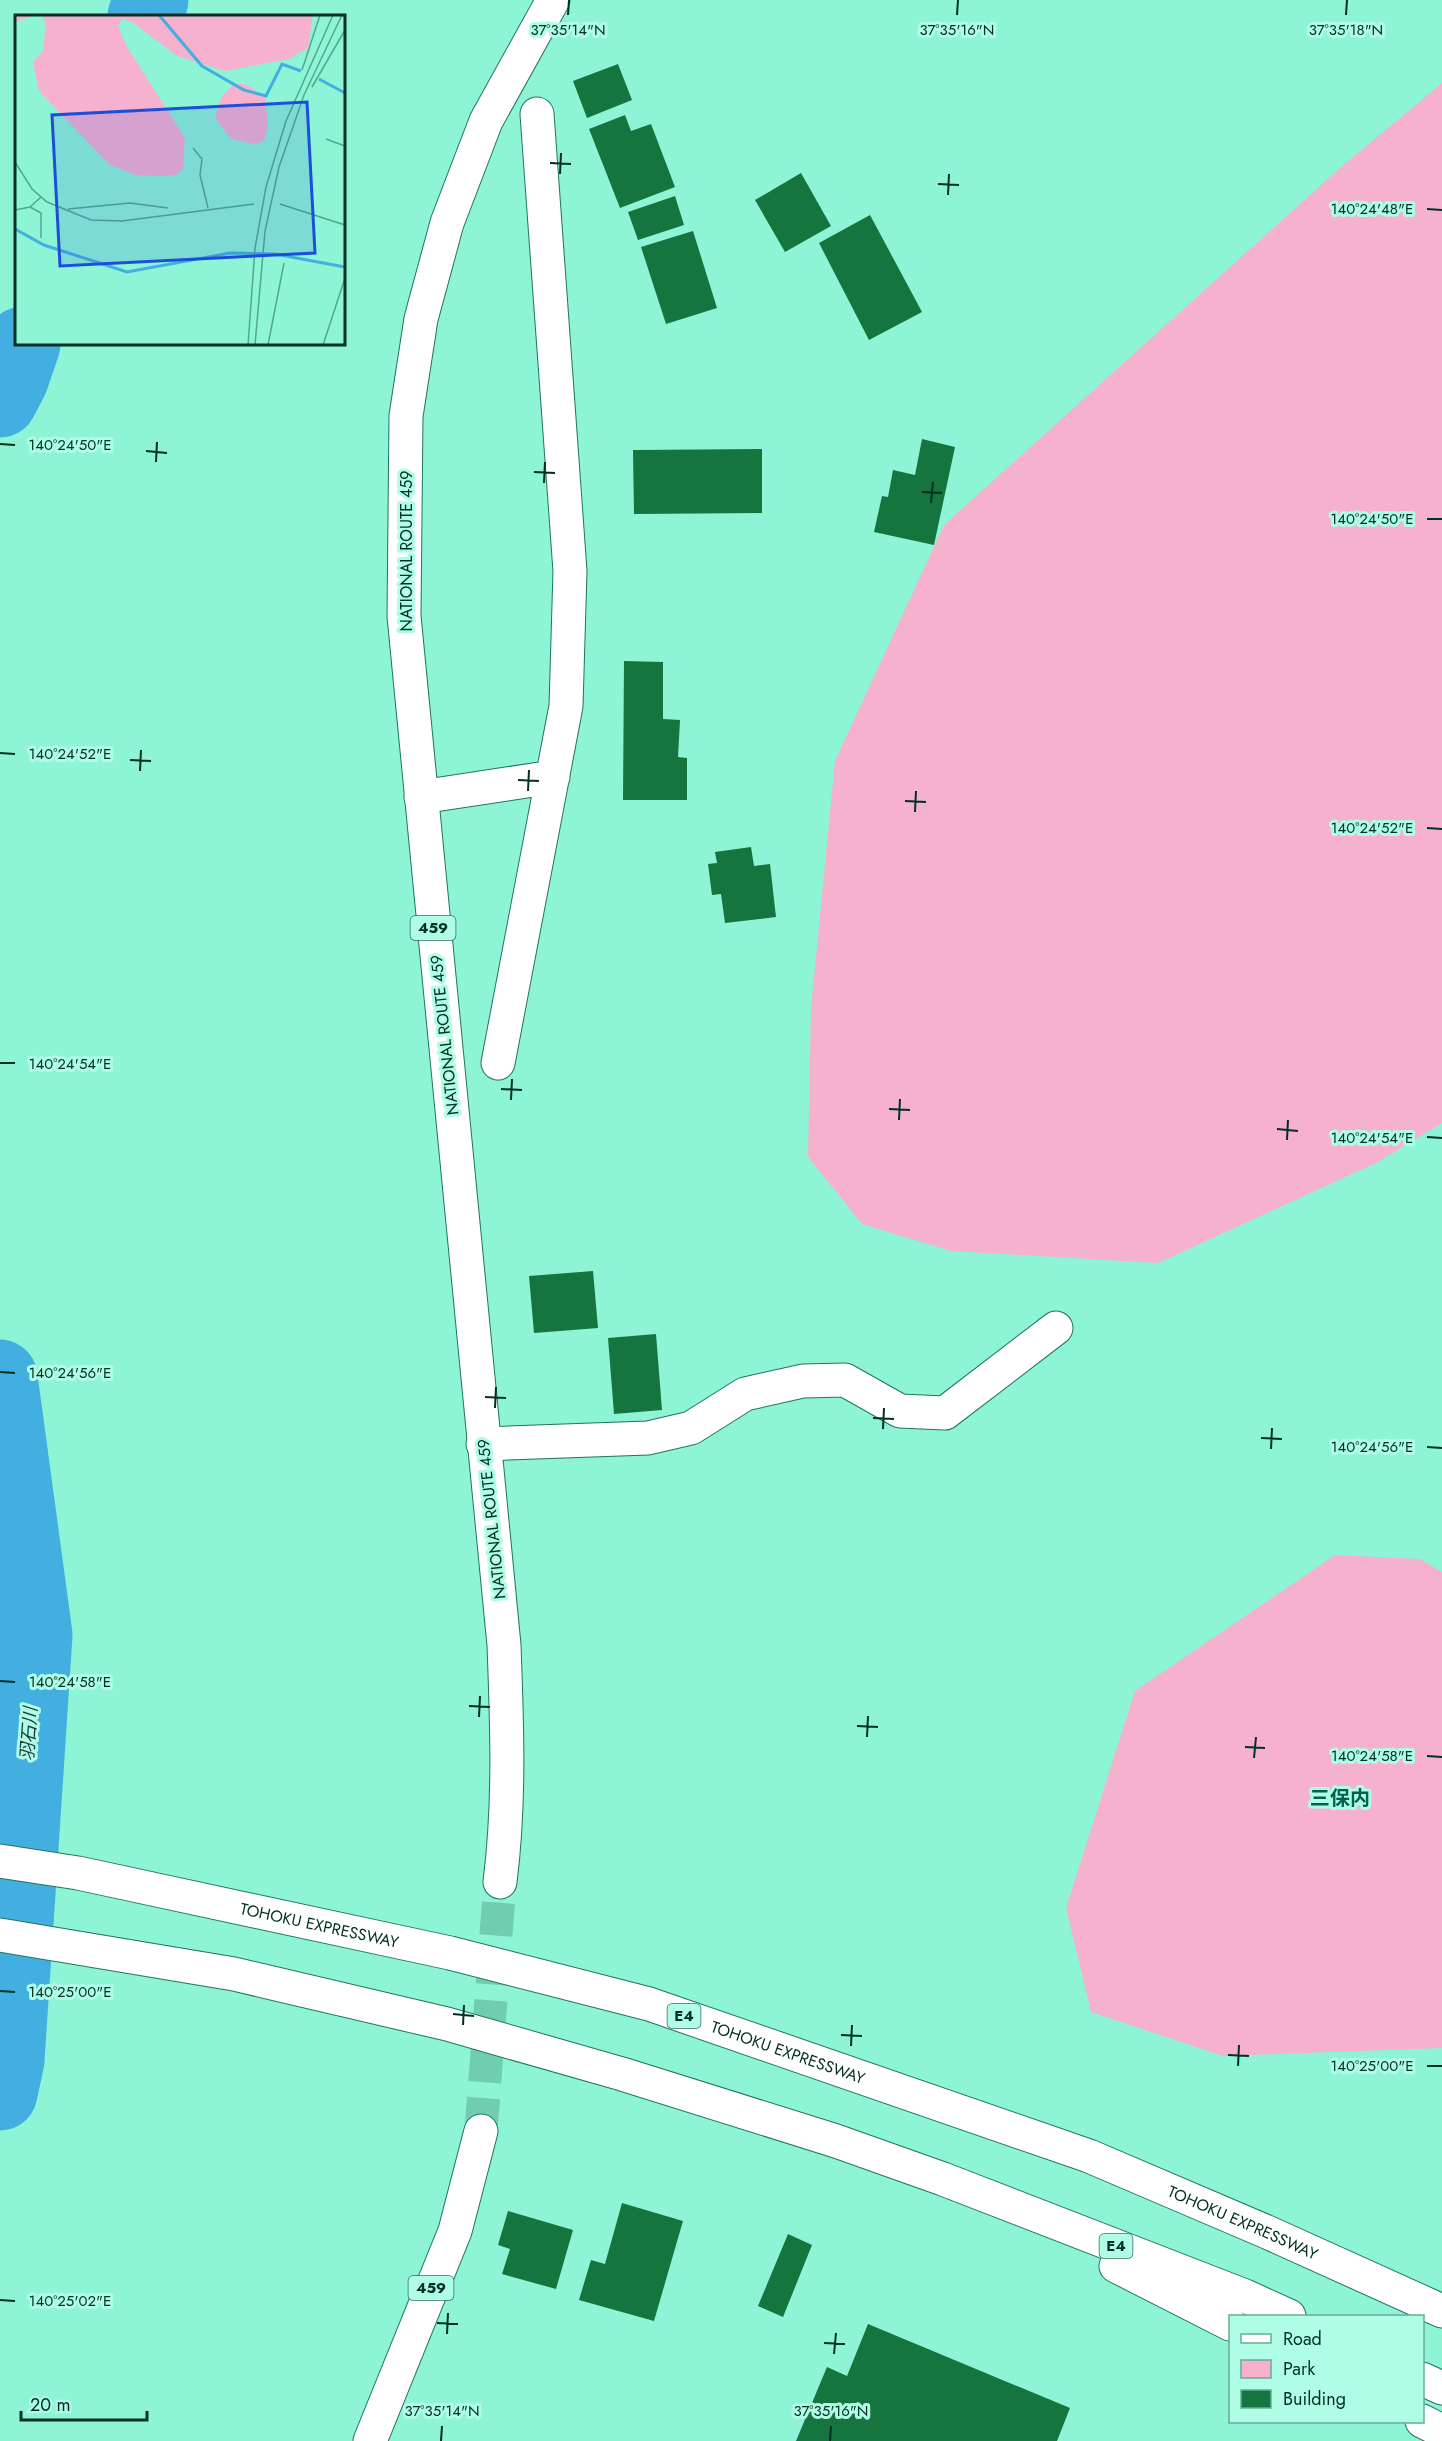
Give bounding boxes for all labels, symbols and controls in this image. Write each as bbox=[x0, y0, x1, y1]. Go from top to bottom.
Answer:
inset map bbox=[15, 15, 345, 345]
text: 37°35'14"N bbox=[530, 19, 606, 41]
text: 37°35'16"N bbox=[920, 19, 994, 41]
text: 37°35'18"N bbox=[1309, 19, 1383, 41]
text: 140°24'48"E bbox=[1331, 198, 1413, 220]
text: 140°24'50"E bbox=[29, 434, 111, 456]
street label: NATIONAL ROUTE 459 bbox=[395, 470, 418, 632]
text: 140°24'50"E bbox=[1331, 508, 1413, 530]
text: 140°24'52"E bbox=[29, 743, 111, 765]
text: 140°24'52"E bbox=[1331, 817, 1413, 839]
road number: 459 bbox=[410, 916, 456, 940]
street label: NATIONAL ROUTE 459 bbox=[425, 954, 464, 1116]
text: 140°24'54"E bbox=[29, 1053, 111, 1075]
text: 140°24'54"E bbox=[1331, 1127, 1413, 1149]
text: 140°24'56"E bbox=[29, 1362, 111, 1384]
text: 140°24'56"E bbox=[1331, 1436, 1413, 1458]
street label: NATIONAL ROUTE 459 bbox=[472, 1438, 511, 1600]
text: 140°24'58"E bbox=[29, 1671, 111, 1693]
water label: 羽石川 bbox=[14, 1704, 44, 1762]
text: 140°24'58"E bbox=[1331, 1745, 1413, 1767]
district label: 三保内 bbox=[1310, 1784, 1370, 1813]
street label: TOHOKU EXPRESSWAY bbox=[238, 1897, 401, 1954]
text: 140°25'00"E bbox=[28, 1981, 112, 2003]
road number: E4 bbox=[668, 2004, 700, 2028]
street label: TOHOKU EXPRESSWAY bbox=[708, 2015, 868, 2090]
text: 140°25'00"E bbox=[1330, 2055, 1414, 2077]
street label: TOHOKU EXPRESSWAY bbox=[1164, 2180, 1322, 2266]
road number: E4 bbox=[1100, 2234, 1132, 2258]
road number: 459 bbox=[408, 2276, 454, 2300]
text: 140°25'02"E bbox=[29, 2290, 111, 2312]
legend bbox=[1229, 2315, 1424, 2423]
text: Road bbox=[1283, 2326, 1322, 2352]
text: Park bbox=[1283, 2356, 1315, 2382]
scale bar bbox=[21, 2384, 147, 2422]
text: Building bbox=[1283, 2386, 1346, 2412]
text: 20 m bbox=[30, 2392, 70, 2418]
text: 37°35'14"N bbox=[404, 2400, 480, 2422]
text: 37°35'16"N bbox=[794, 2400, 868, 2422]

